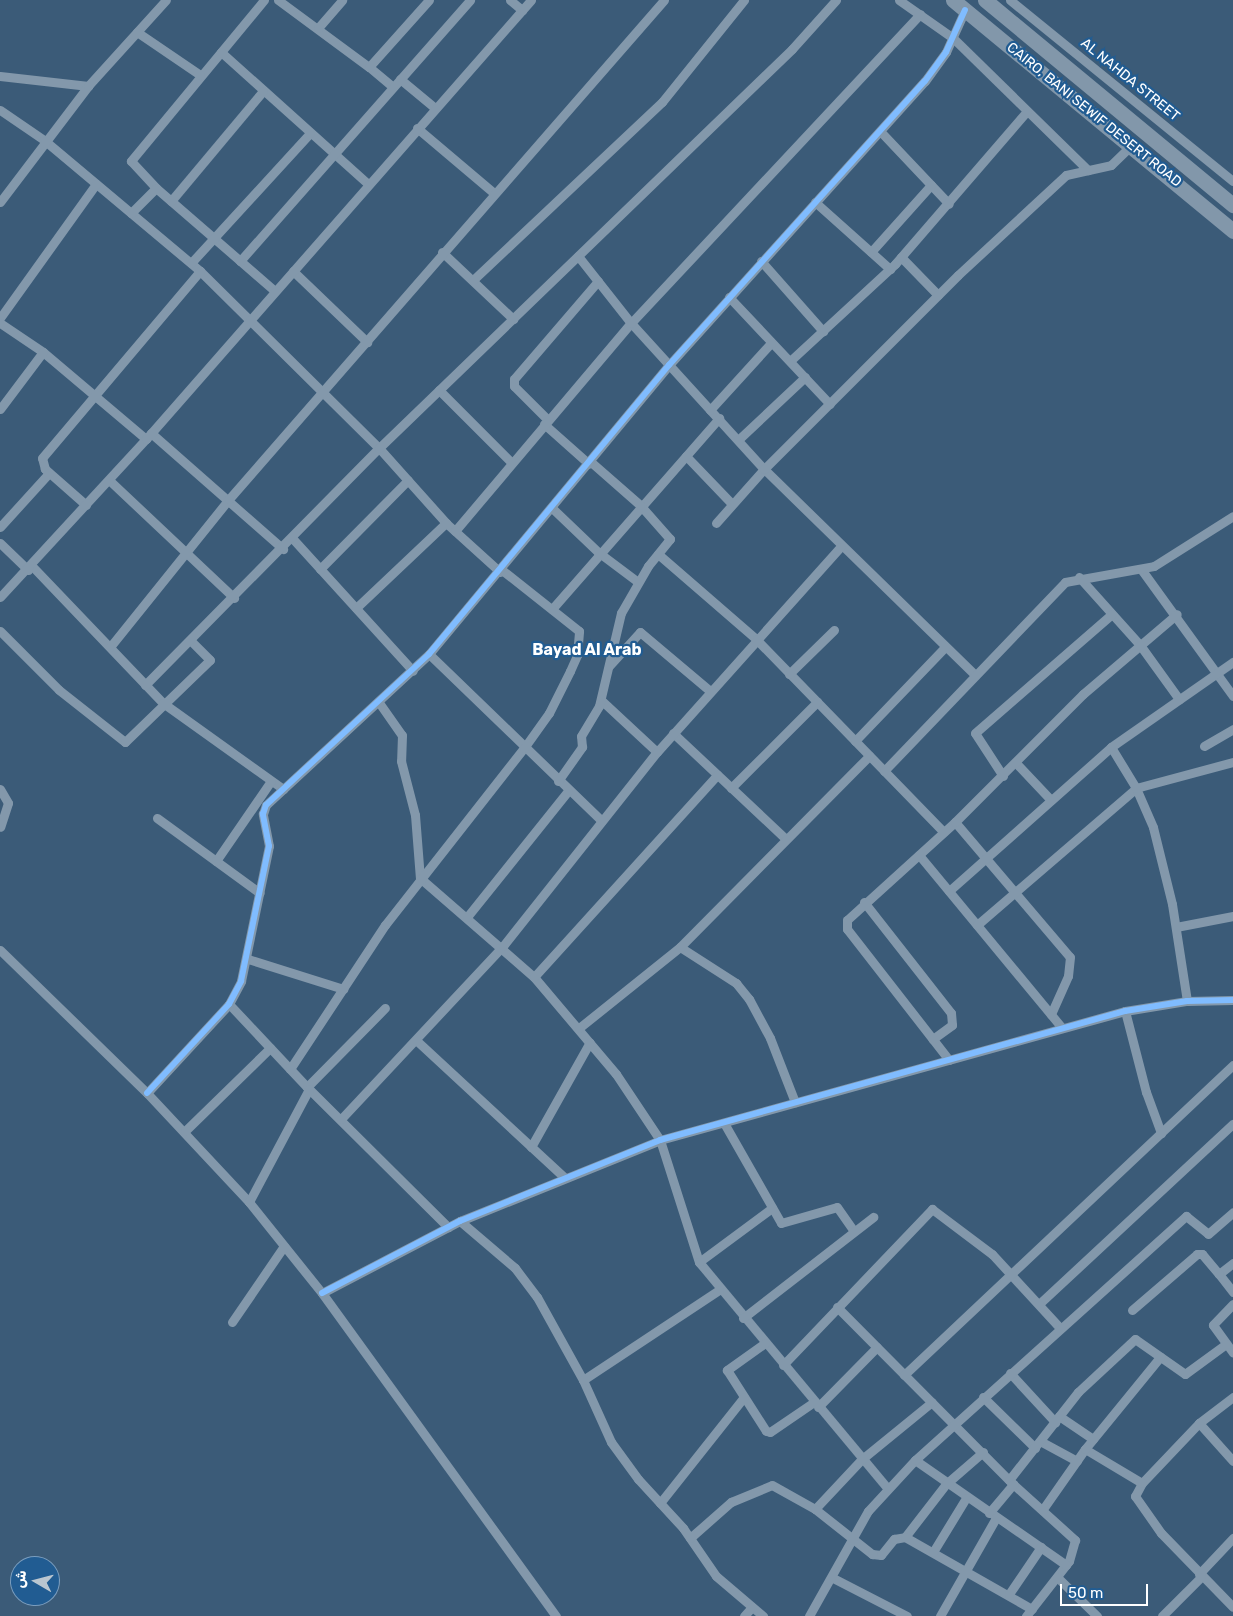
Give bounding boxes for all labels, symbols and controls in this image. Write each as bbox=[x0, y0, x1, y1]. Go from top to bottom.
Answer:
street label: AL NAHDA STREET bbox=[1077, 35, 1183, 125]
street label: CAIRO, BANI SEWIF DESERT ROAD bbox=[1003, 39, 1185, 191]
district label: Bayad Al Arab bbox=[532, 640, 642, 660]
north arrow bbox=[10, 1556, 60, 1606]
text: ش bbox=[11, 1569, 30, 1589]
scale bar bbox=[1063, 1574, 1150, 1606]
text: 50 m bbox=[1068, 1584, 1103, 1602]

